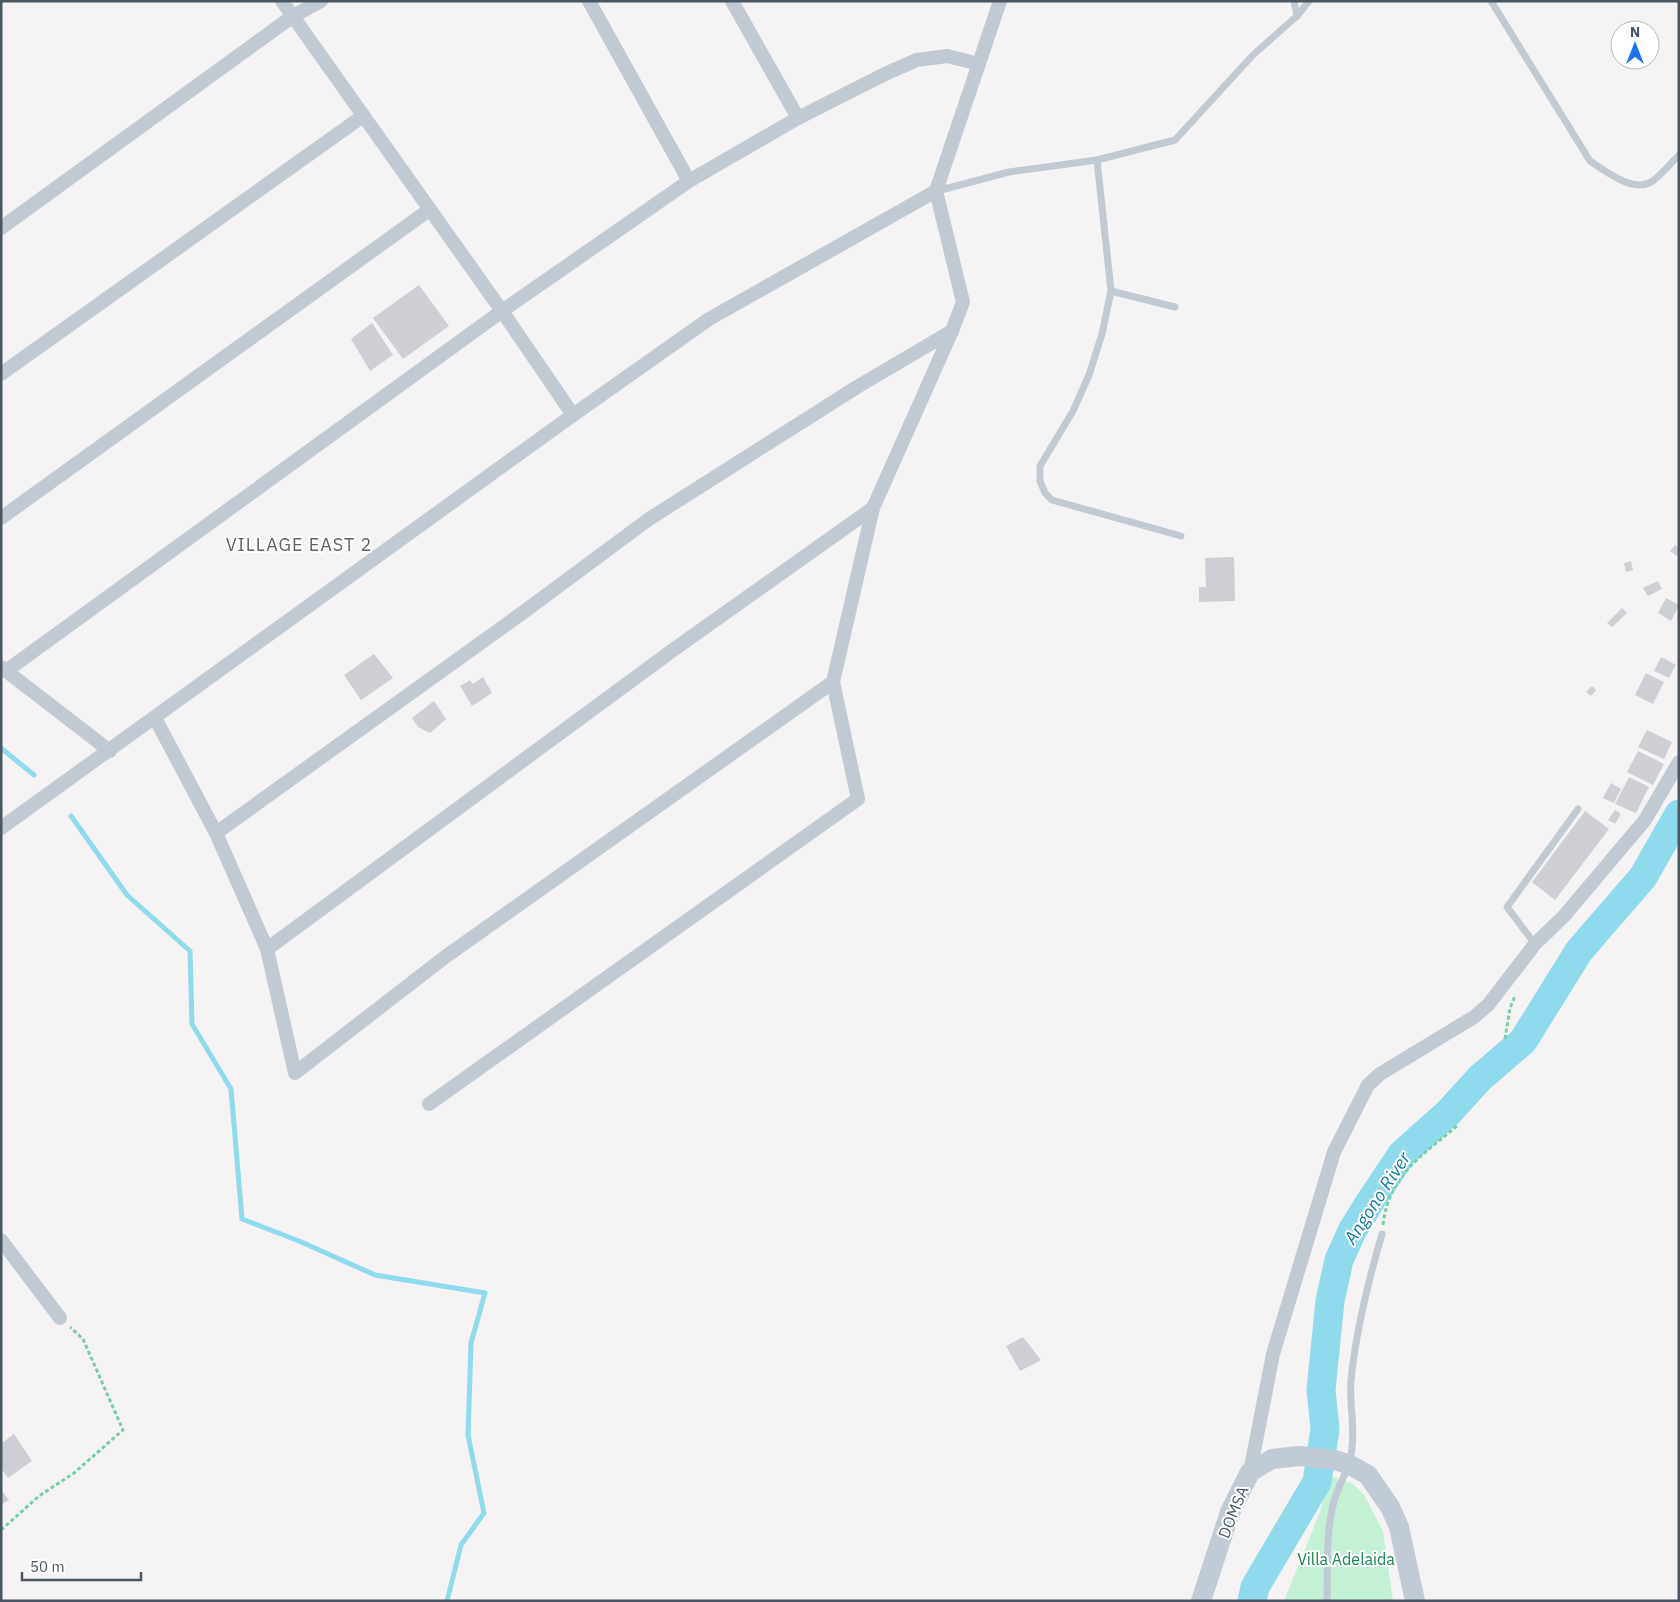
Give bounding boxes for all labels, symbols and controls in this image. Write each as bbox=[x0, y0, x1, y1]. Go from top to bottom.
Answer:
north arrow bbox=[1610, 20, 1660, 70]
text: N bbox=[1630, 23, 1640, 41]
district label: VILLAGE EAST 2 bbox=[226, 533, 372, 556]
water label: Angono River bbox=[1338, 1147, 1416, 1249]
street label: DOMSA bbox=[1213, 1483, 1253, 1541]
park label: Villa Adelaida bbox=[1297, 1549, 1395, 1569]
scale bar bbox=[22, 1550, 141, 1582]
text: 50 m bbox=[30, 1557, 65, 1576]

